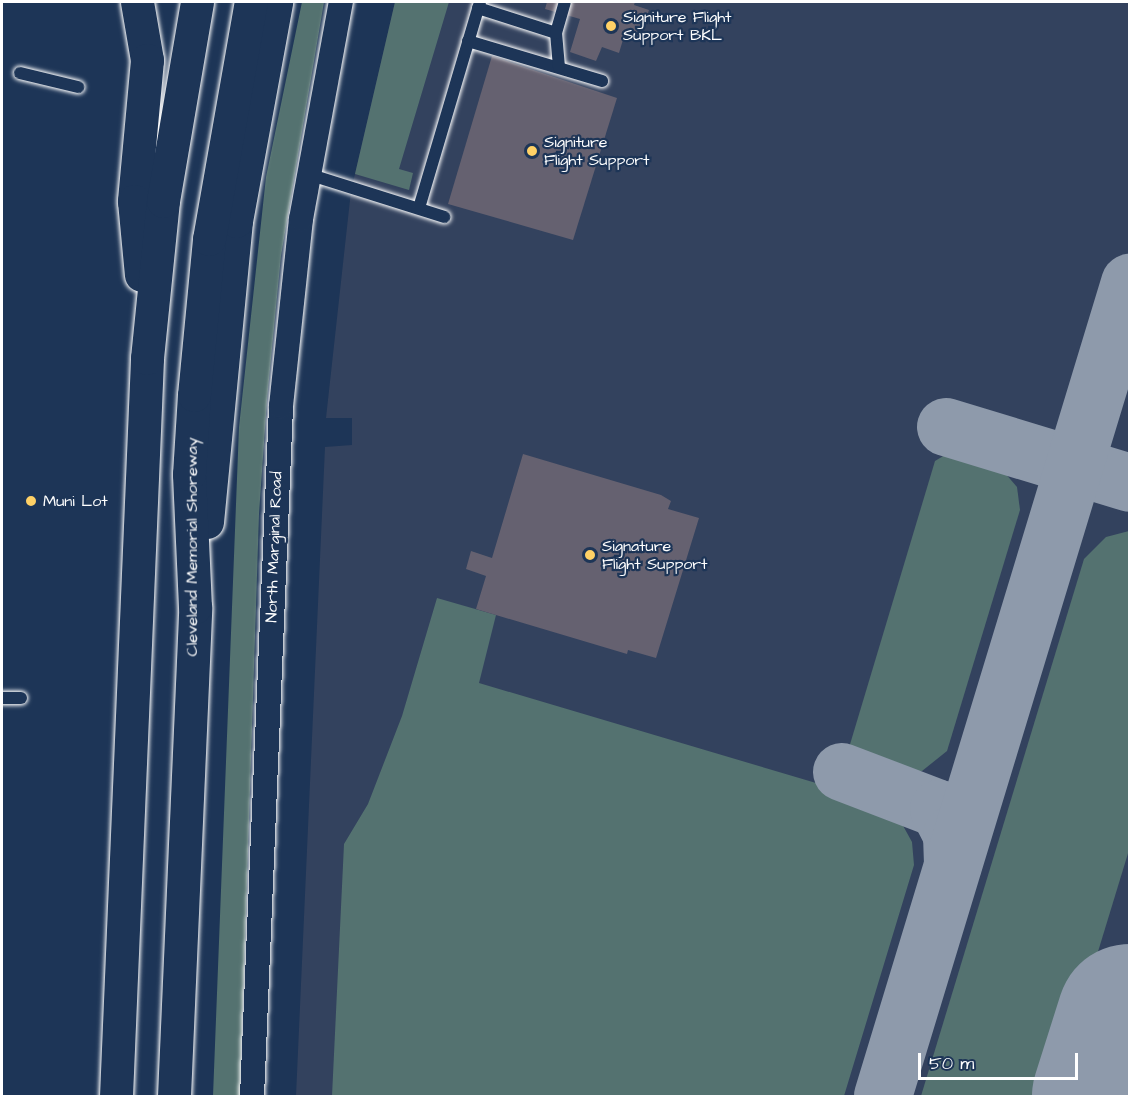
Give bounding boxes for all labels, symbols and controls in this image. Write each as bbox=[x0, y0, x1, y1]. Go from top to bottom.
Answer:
place label: Signiture Flight Support BKL bbox=[623, 7, 732, 45]
marker: Signiture Flight Support BKL bbox=[604, 19, 618, 33]
place label: Signiture Flight Support bbox=[544, 132, 650, 170]
marker: Signiture Flight Support bbox=[525, 144, 539, 158]
street label: Cleveland Memorial Shoreway bbox=[182, 438, 202, 656]
street label: North Marginal Road bbox=[262, 471, 286, 623]
place label: Muni Lot bbox=[43, 491, 108, 511]
marker: Muni Lot bbox=[24, 494, 38, 508]
place label: Signature Flight Support bbox=[602, 536, 708, 574]
marker: Signature Flight Support bbox=[583, 548, 597, 562]
scale bar bbox=[921, 1041, 1082, 1079]
text: 50 m bbox=[929, 1051, 974, 1076]

